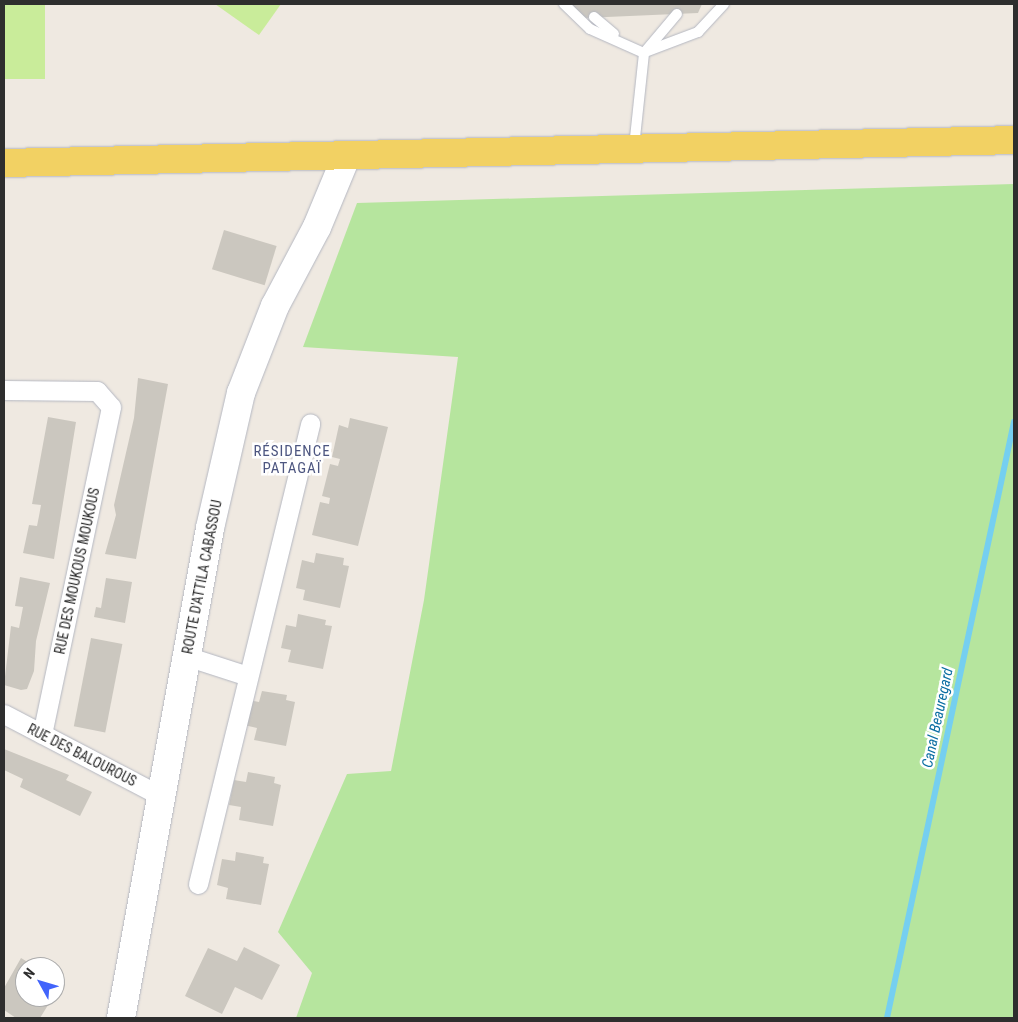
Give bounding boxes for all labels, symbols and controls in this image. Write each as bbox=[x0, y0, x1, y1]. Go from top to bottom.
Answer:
district label: RÉSIDENCE PATAGAÏ bbox=[252, 442, 332, 477]
street label: RUE DES MOUKOUS MOUKOUS bbox=[51, 486, 103, 656]
street label: ROUTE D'ATTILA CABASSOU bbox=[179, 498, 225, 656]
water label: Canal Beauregard bbox=[919, 666, 957, 770]
street label: RUE DES BALOUROUS bbox=[25, 720, 139, 790]
north arrow bbox=[15, 957, 65, 1007]
text: N bbox=[20, 965, 38, 982]

